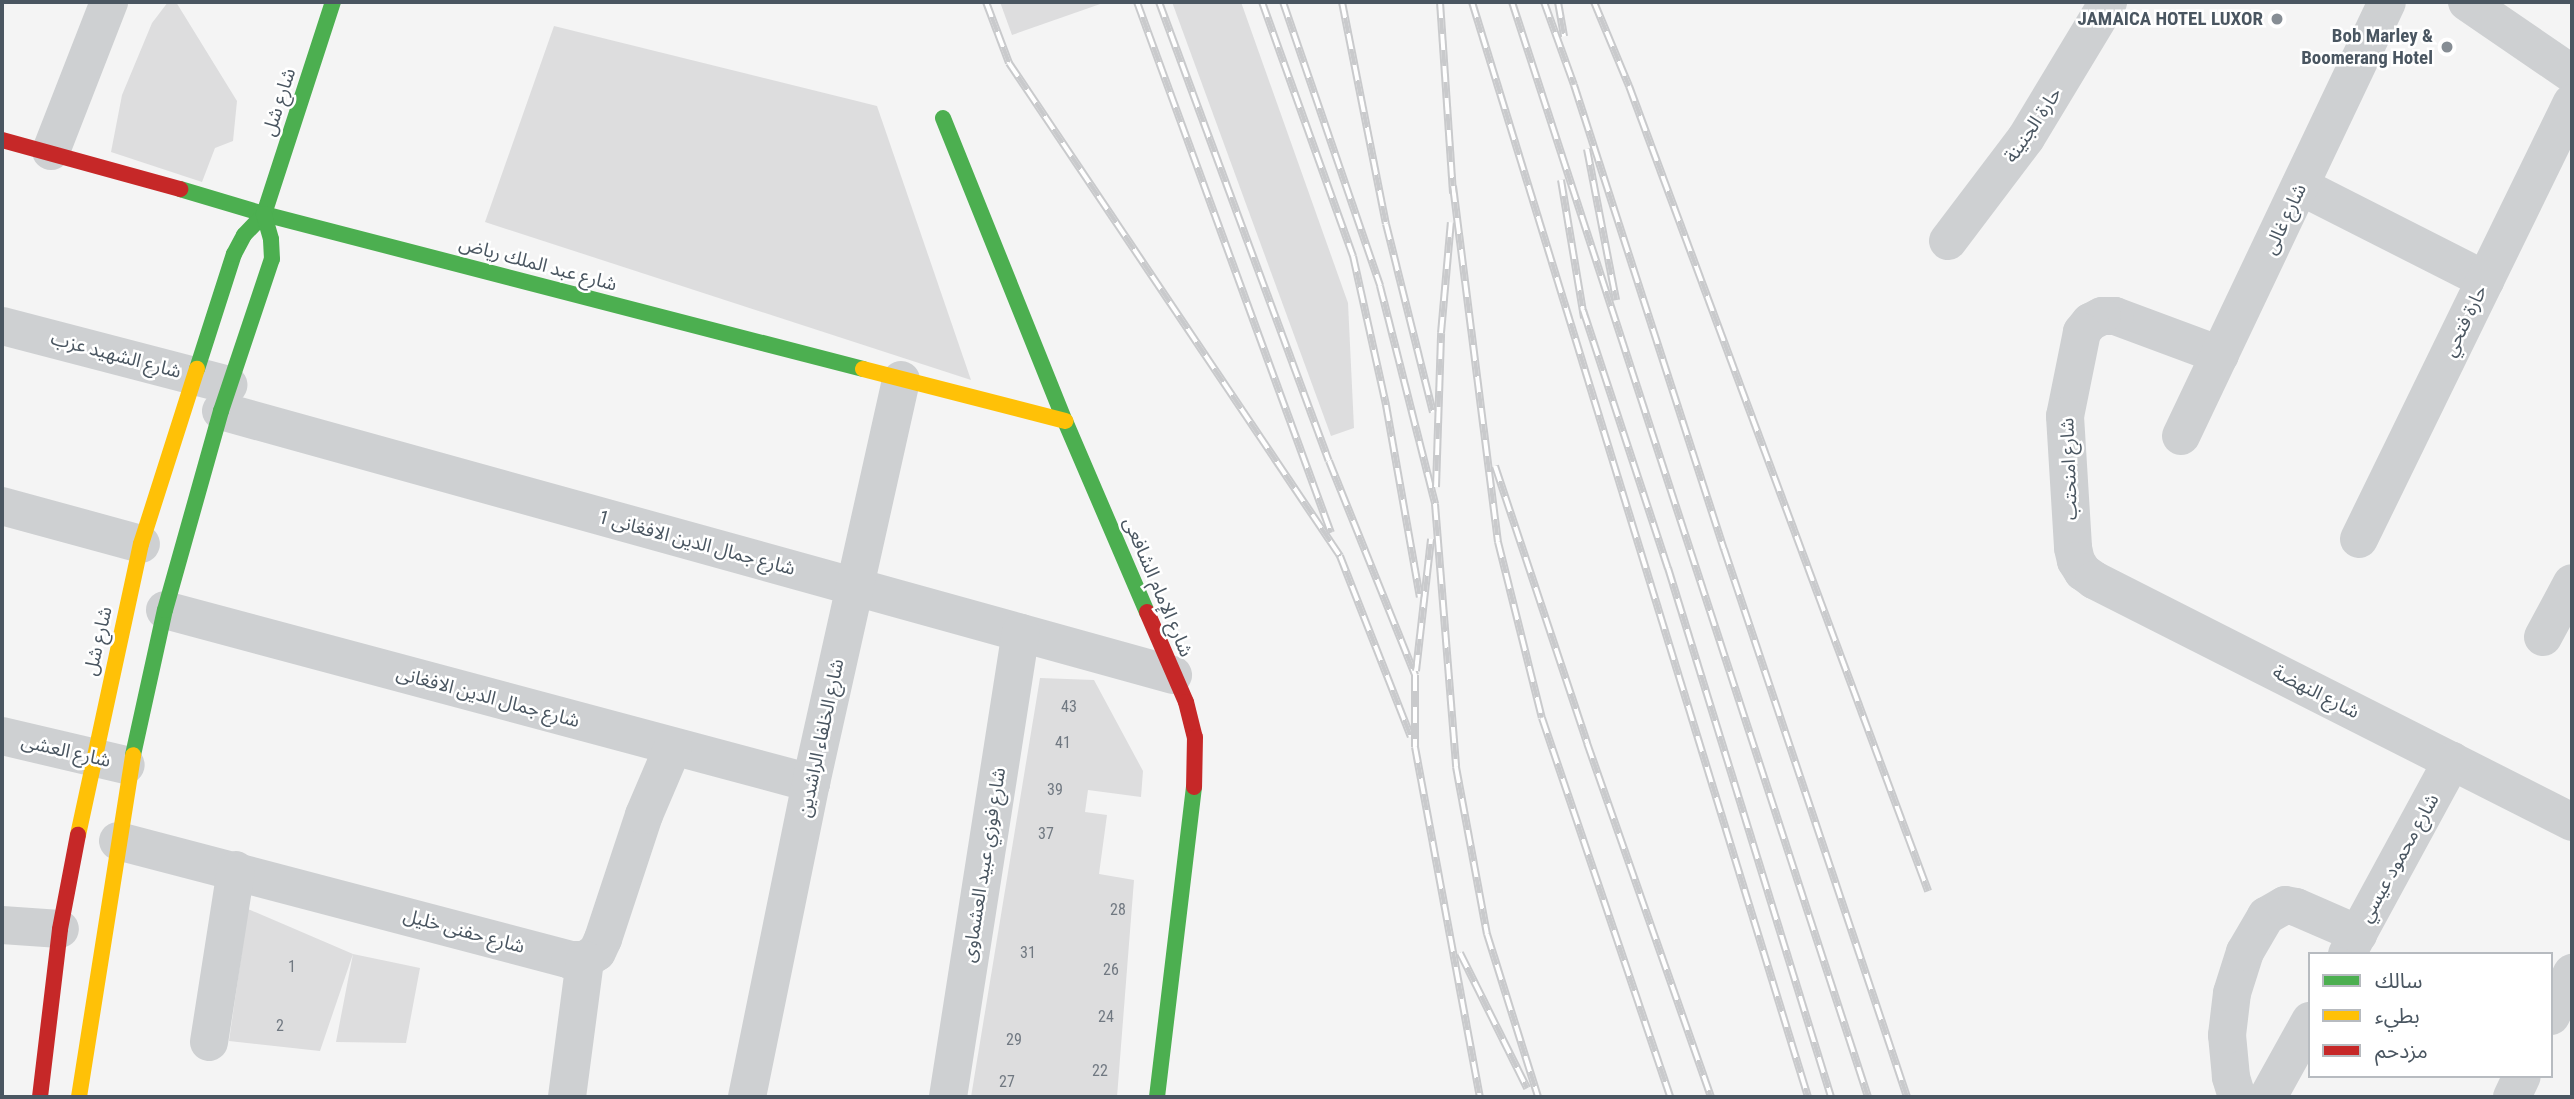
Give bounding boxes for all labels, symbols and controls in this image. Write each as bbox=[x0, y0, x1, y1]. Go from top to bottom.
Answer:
place label: JAMAICA HOTEL LUXOR bbox=[2077, 8, 2263, 30]
marker: JAMAICA HOTEL LUXOR bbox=[2269, 11, 2285, 27]
place label: Bob Marley & Boomerang Hotel bbox=[2301, 25, 2433, 69]
marker: Bob Marley & Boomerang Hotel bbox=[2439, 39, 2455, 55]
street label: شارع شل bbox=[257, 65, 301, 139]
street label: حارة الجنينة bbox=[2000, 83, 2066, 167]
street label: شارع غالى bbox=[2259, 180, 2311, 258]
street label: شارع عبد الملك رياض bbox=[457, 232, 619, 296]
street label: حارة فتحي bbox=[2438, 282, 2492, 360]
street label: شارع الشهيد عزب bbox=[48, 327, 184, 383]
street label: شارع امنحتب bbox=[2056, 417, 2082, 521]
street label: شارع جمال الدين الافغانى 1 bbox=[596, 506, 798, 580]
street label: شارع الإمام الشافعى bbox=[1118, 514, 1198, 660]
street label: شارع شل bbox=[79, 604, 117, 678]
street label: شارع الخلفاء الراشدين bbox=[793, 657, 849, 819]
street label: شارع النهضة bbox=[2269, 660, 2363, 724]
street label: شارع جمال الدين الافغانى bbox=[394, 662, 582, 732]
house number: 43 bbox=[1061, 697, 1077, 717]
street label: شارع العشى bbox=[19, 730, 113, 772]
house number: 41 bbox=[1055, 733, 1071, 753]
street label: شارع فوزي عبيد العشماوى bbox=[957, 766, 1011, 964]
house number: 39 bbox=[1047, 780, 1063, 800]
street label: شارع محمود عيسي bbox=[2354, 790, 2444, 926]
house number: 37 bbox=[1038, 824, 1054, 844]
house number: 28 bbox=[1110, 900, 1126, 920]
street label: شارع حفنى خليل bbox=[401, 904, 527, 958]
house number: 31 bbox=[1020, 943, 1036, 963]
legend bbox=[2308, 952, 2553, 1078]
house number: 1 bbox=[288, 957, 296, 977]
house number: 26 bbox=[1103, 960, 1119, 980]
text: سالك bbox=[2375, 969, 2422, 993]
text: بطيء bbox=[2375, 1004, 2420, 1028]
house number: 24 bbox=[1098, 1007, 1114, 1027]
house number: 2 bbox=[276, 1016, 284, 1036]
house number: 29 bbox=[1006, 1030, 1022, 1050]
text: مزدحم bbox=[2375, 1039, 2428, 1063]
house number: 22 bbox=[1092, 1061, 1108, 1081]
house number: 27 bbox=[999, 1072, 1015, 1092]

